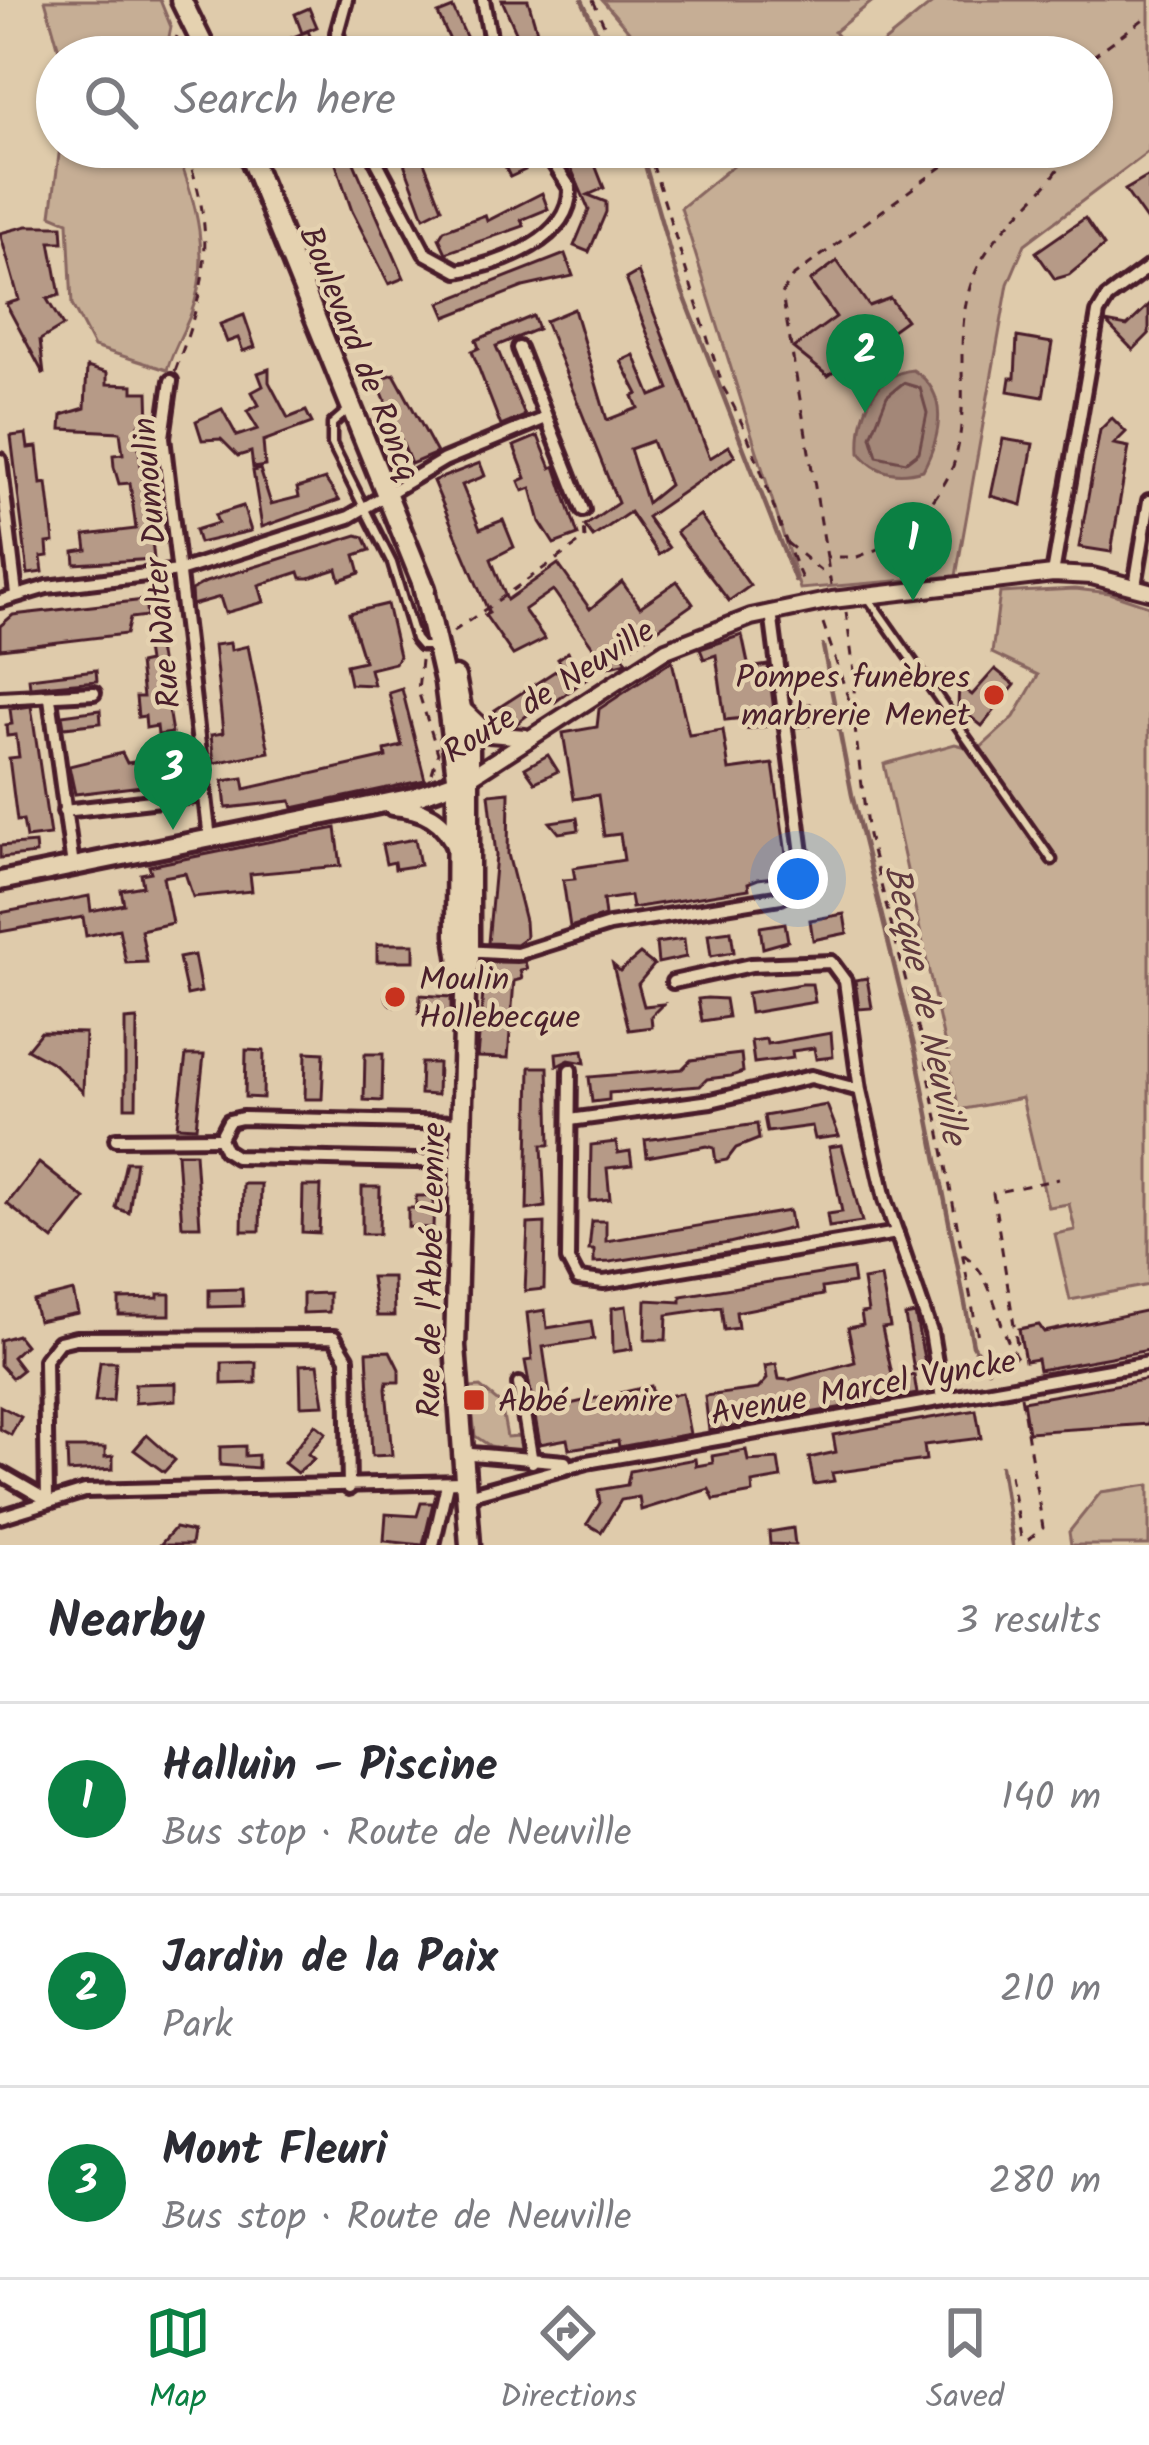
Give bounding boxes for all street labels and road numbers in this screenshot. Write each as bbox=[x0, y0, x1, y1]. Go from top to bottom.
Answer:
street label: Boulevard de Roncq bbox=[282, 219, 433, 490]
street label: Rue Walter Dumoulin bbox=[119, 415, 198, 711]
street label: Route de Neuville bbox=[433, 606, 666, 779]
street label: Rue de l'Abbé Lemire bbox=[404, 1122, 463, 1418]
street label: Avenue Marcel Vyncke bbox=[707, 1336, 1021, 1442]

